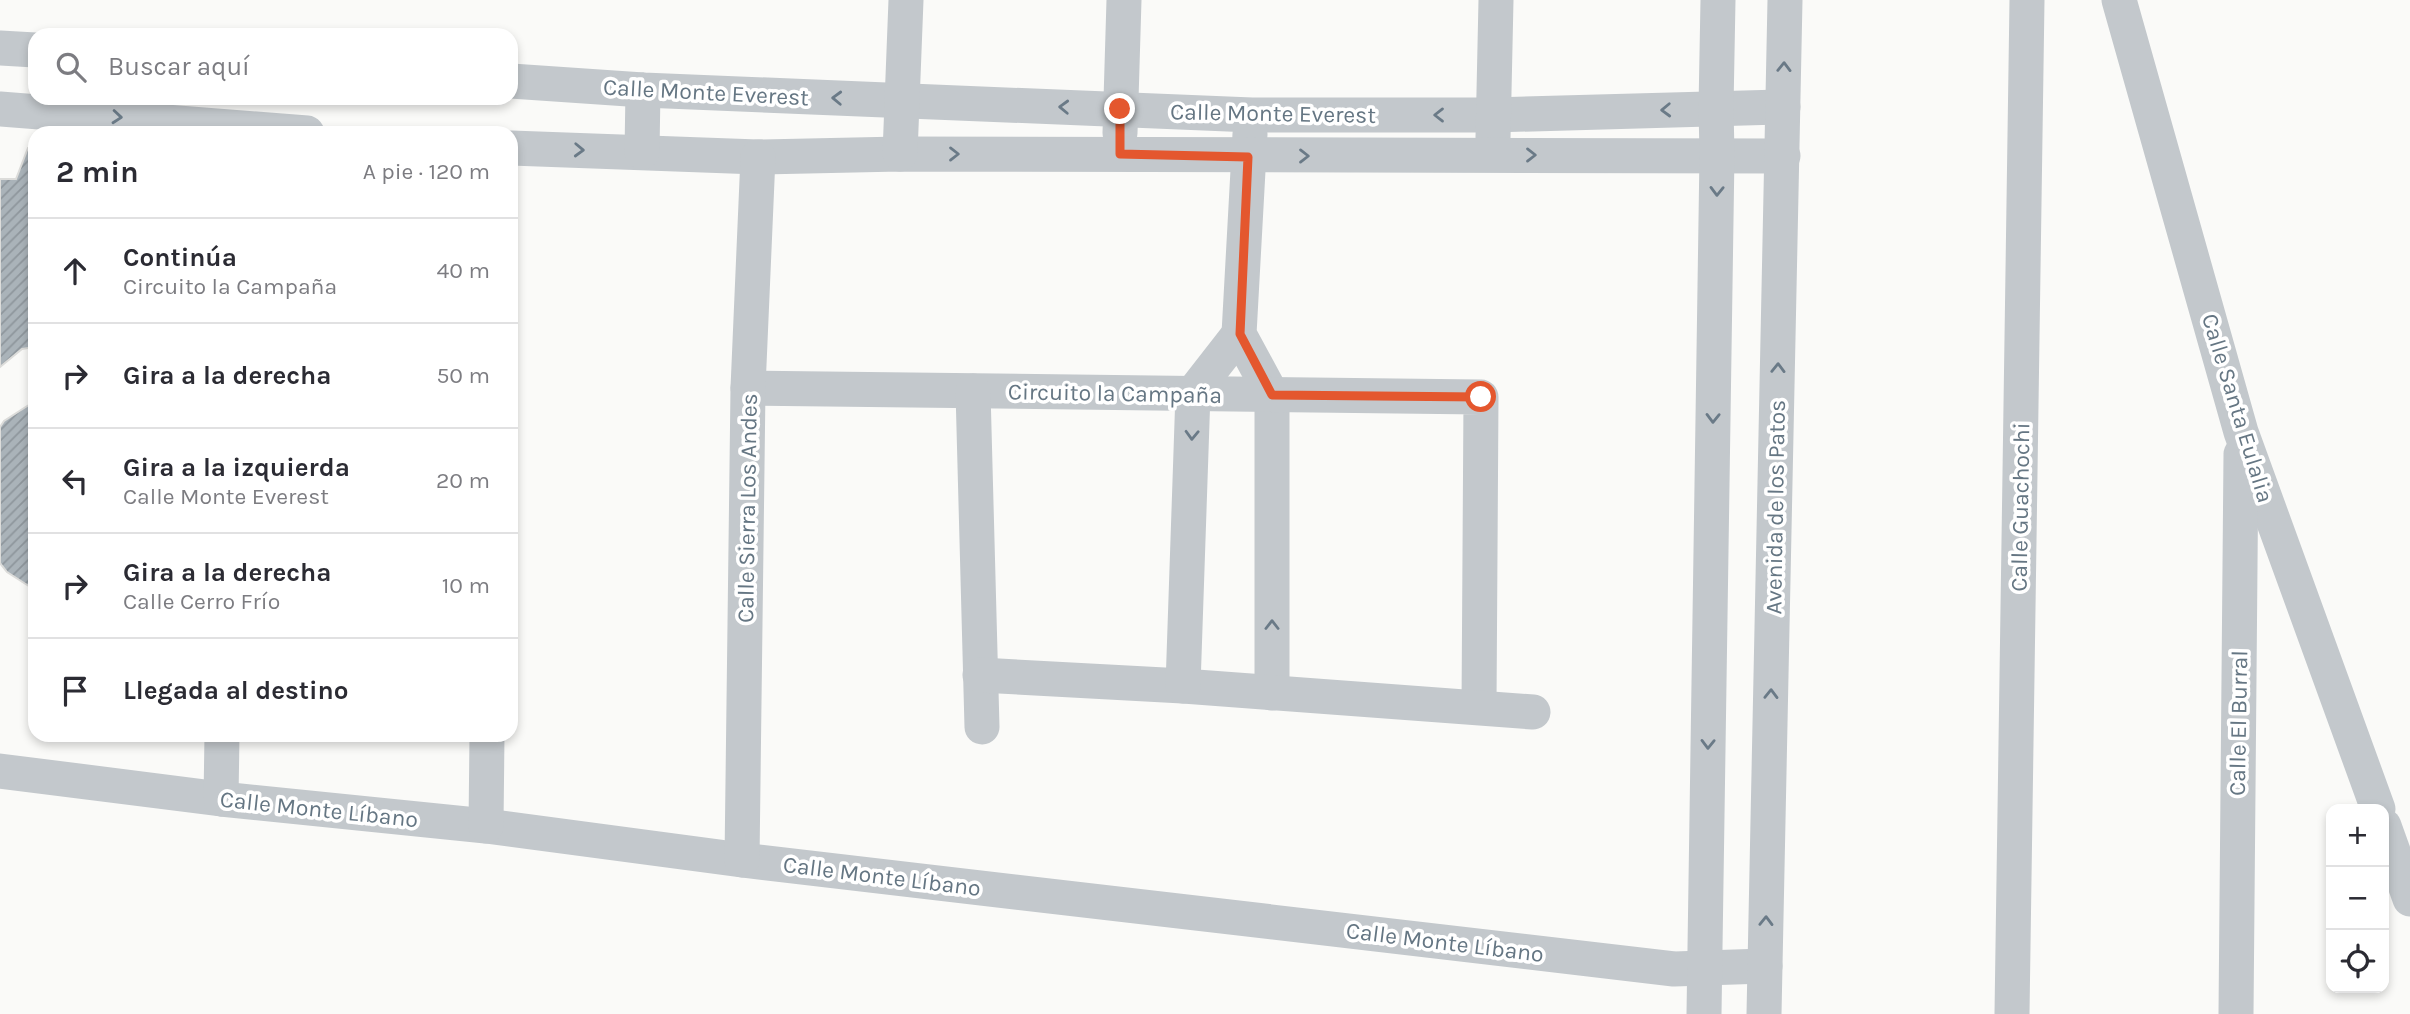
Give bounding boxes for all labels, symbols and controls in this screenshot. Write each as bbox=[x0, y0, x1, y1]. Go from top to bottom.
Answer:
search box bbox=[28, 28, 518, 105]
icon: search bbox=[52, 48, 90, 86]
text: Buscar aquí bbox=[108, 51, 250, 82]
one-way arrow bbox=[1776, 62, 1792, 72]
street label: Calle Monte Everest bbox=[602, 74, 810, 111]
one-way arrow bbox=[831, 90, 842, 105]
route end bbox=[1104, 93, 1135, 124]
street label: Calle Monte Everest bbox=[1170, 98, 1377, 129]
one-way arrow bbox=[1058, 100, 1069, 115]
one-way arrow bbox=[1660, 102, 1671, 117]
one-way arrow bbox=[1433, 107, 1443, 123]
one-way arrow bbox=[112, 109, 123, 124]
one-way arrow bbox=[574, 143, 585, 158]
one-way arrow bbox=[949, 146, 959, 162]
one-way arrow bbox=[1526, 147, 1537, 163]
one-way arrow bbox=[1299, 148, 1309, 164]
text: 2 min bbox=[56, 154, 139, 190]
text: A pie · 120 m bbox=[363, 158, 490, 185]
one-way arrow bbox=[1709, 186, 1725, 196]
text: Continúa bbox=[123, 242, 237, 273]
icon: ahead bbox=[56, 252, 94, 290]
text: 40 m bbox=[437, 257, 490, 284]
text: Circuito la Campaña bbox=[123, 273, 337, 300]
street label: Calle Santa Eulalia bbox=[2196, 310, 2279, 506]
icon: right bbox=[56, 357, 94, 395]
text: Gira a la derecha bbox=[123, 360, 332, 391]
text: 50 m bbox=[436, 362, 490, 389]
one-way arrow bbox=[1771, 363, 1786, 374]
street label: Circuito la Campaña bbox=[1008, 378, 1222, 409]
route start bbox=[1465, 381, 1496, 412]
street label: Calle Sierra Los Andes bbox=[732, 393, 763, 623]
street label: Avenida de los Patos bbox=[1760, 399, 1791, 615]
one-way arrow bbox=[1705, 413, 1721, 424]
street label: Calle Guachochi bbox=[2006, 422, 2035, 592]
one-way arrow bbox=[1184, 430, 1199, 441]
text: Gira a la izquierda bbox=[123, 452, 350, 483]
icon: left bbox=[56, 462, 94, 500]
text: 20 m bbox=[436, 467, 490, 494]
text: Calle Monte Everest bbox=[123, 483, 329, 510]
text: Gira a la derecha bbox=[123, 557, 332, 588]
icon: right bbox=[56, 567, 94, 605]
text: 10 m bbox=[442, 572, 490, 599]
text: Calle Cerro Frío bbox=[123, 588, 280, 615]
one-way arrow bbox=[1264, 619, 1280, 629]
street label: Calle El Burral bbox=[2224, 650, 2253, 796]
icon: arrive bbox=[56, 672, 94, 710]
text: Llegada al destino bbox=[123, 675, 349, 706]
one-way arrow bbox=[1763, 688, 1779, 699]
one-way arrow bbox=[1700, 739, 1716, 749]
street label: Calle Monte Líbano bbox=[219, 786, 419, 833]
map controls bbox=[2326, 804, 2389, 993]
button: + bbox=[2326, 804, 2389, 867]
street label: Calle Monte Líbano bbox=[781, 851, 982, 902]
button: − bbox=[2326, 867, 2389, 930]
one-way arrow bbox=[1758, 916, 1774, 926]
street label: Calle Monte Líbano bbox=[1344, 917, 1545, 968]
button: locate bbox=[2326, 930, 2389, 993]

